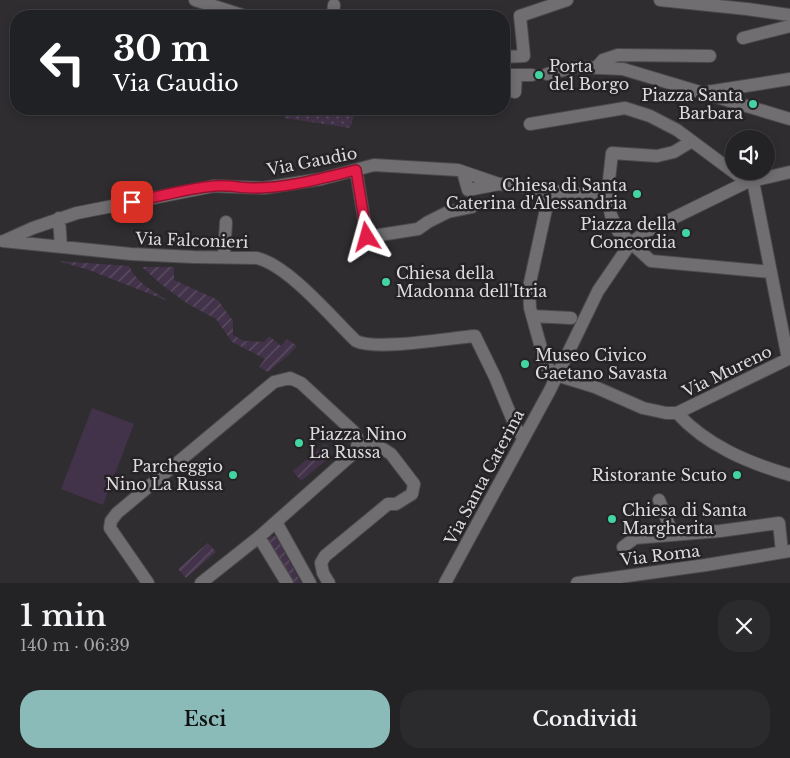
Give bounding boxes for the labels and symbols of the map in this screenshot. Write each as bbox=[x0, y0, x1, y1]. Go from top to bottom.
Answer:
place label: Porta del Borgo bbox=[549, 56, 629, 94]
marker: Porta del Borgo bbox=[533, 69, 545, 81]
place label: Piazza Santa Barbara bbox=[641, 85, 743, 123]
marker: Piazza Santa Barbara bbox=[747, 98, 759, 110]
street label: Via Gaudio bbox=[264, 142, 359, 180]
place label: Chiesa di Santa Caterina d'Alessandria bbox=[446, 175, 627, 213]
pin bbox=[111, 181, 153, 223]
marker: Chiesa di Santa Caterina d'Alessandria bbox=[631, 188, 643, 200]
position arrow bbox=[340, 210, 392, 262]
place label: Piazza della Concordia bbox=[580, 214, 676, 252]
marker: Piazza della Concordia bbox=[680, 227, 692, 239]
street label: Via Falconieri bbox=[134, 228, 249, 252]
place label: Chiesa della Madonna dell'Itria bbox=[396, 263, 547, 301]
marker: Chiesa della Madonna dell'Itria bbox=[380, 276, 392, 288]
street label: Via Mureno bbox=[678, 341, 775, 402]
place label: Museo Civico Gaetano Savasta bbox=[535, 345, 668, 383]
marker: Museo Civico Gaetano Savasta bbox=[519, 358, 531, 370]
street label: Via Santa Caterina bbox=[439, 406, 528, 549]
place label: Piazza Nino La Russa bbox=[309, 424, 407, 462]
marker: Piazza Nino La Russa bbox=[293, 437, 305, 449]
place label: Parcheggio Nino La Russa bbox=[106, 456, 223, 494]
place label: Ristorante Scuto bbox=[592, 465, 727, 485]
marker: Parcheggio Nino La Russa bbox=[227, 469, 239, 481]
marker: Ristorante Scuto bbox=[731, 469, 743, 481]
place label: Chiesa di Santa Margherita bbox=[622, 500, 747, 538]
marker: Chiesa di Santa Margherita bbox=[606, 513, 618, 525]
street label: Via Roma bbox=[618, 540, 701, 570]

